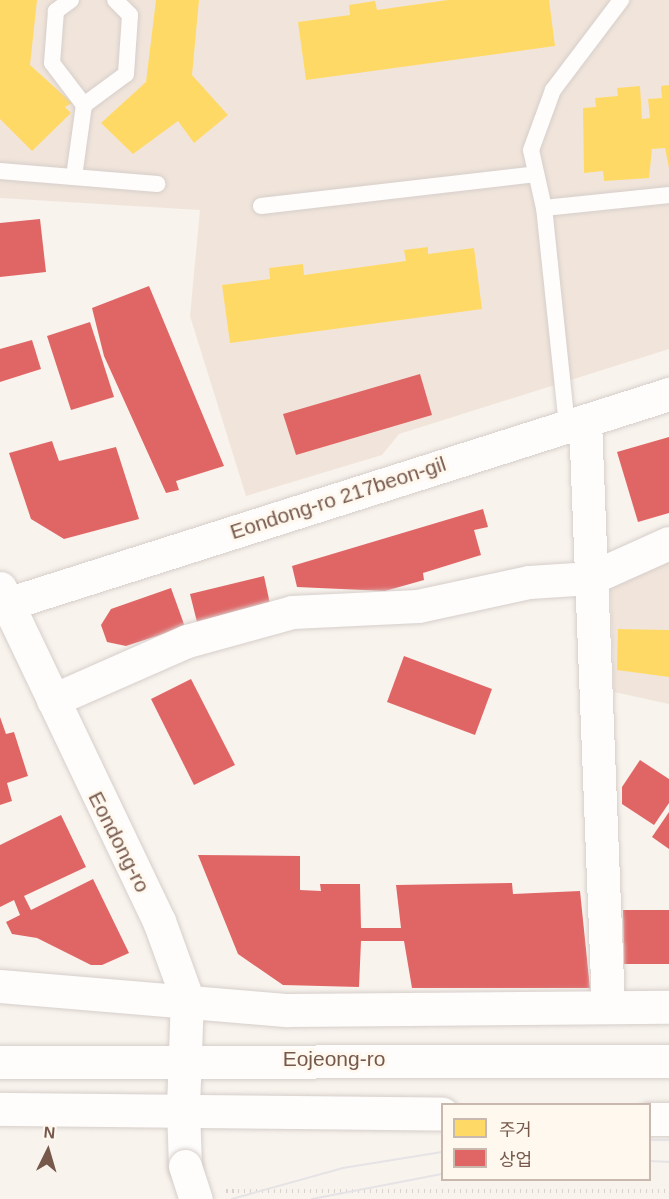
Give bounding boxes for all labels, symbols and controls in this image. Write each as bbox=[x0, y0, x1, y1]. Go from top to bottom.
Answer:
street label: Eondong-ro 217beon-gil bbox=[227, 451, 449, 545]
street label: Eondong-ro bbox=[83, 787, 155, 897]
street label: Eojeong-ro bbox=[283, 1046, 385, 1072]
legend bbox=[441, 1103, 651, 1181]
text: 주거 bbox=[499, 1120, 532, 1140]
north arrow bbox=[18, 1121, 78, 1181]
text: N bbox=[43, 1124, 56, 1142]
text: 상업 bbox=[499, 1150, 532, 1170]

